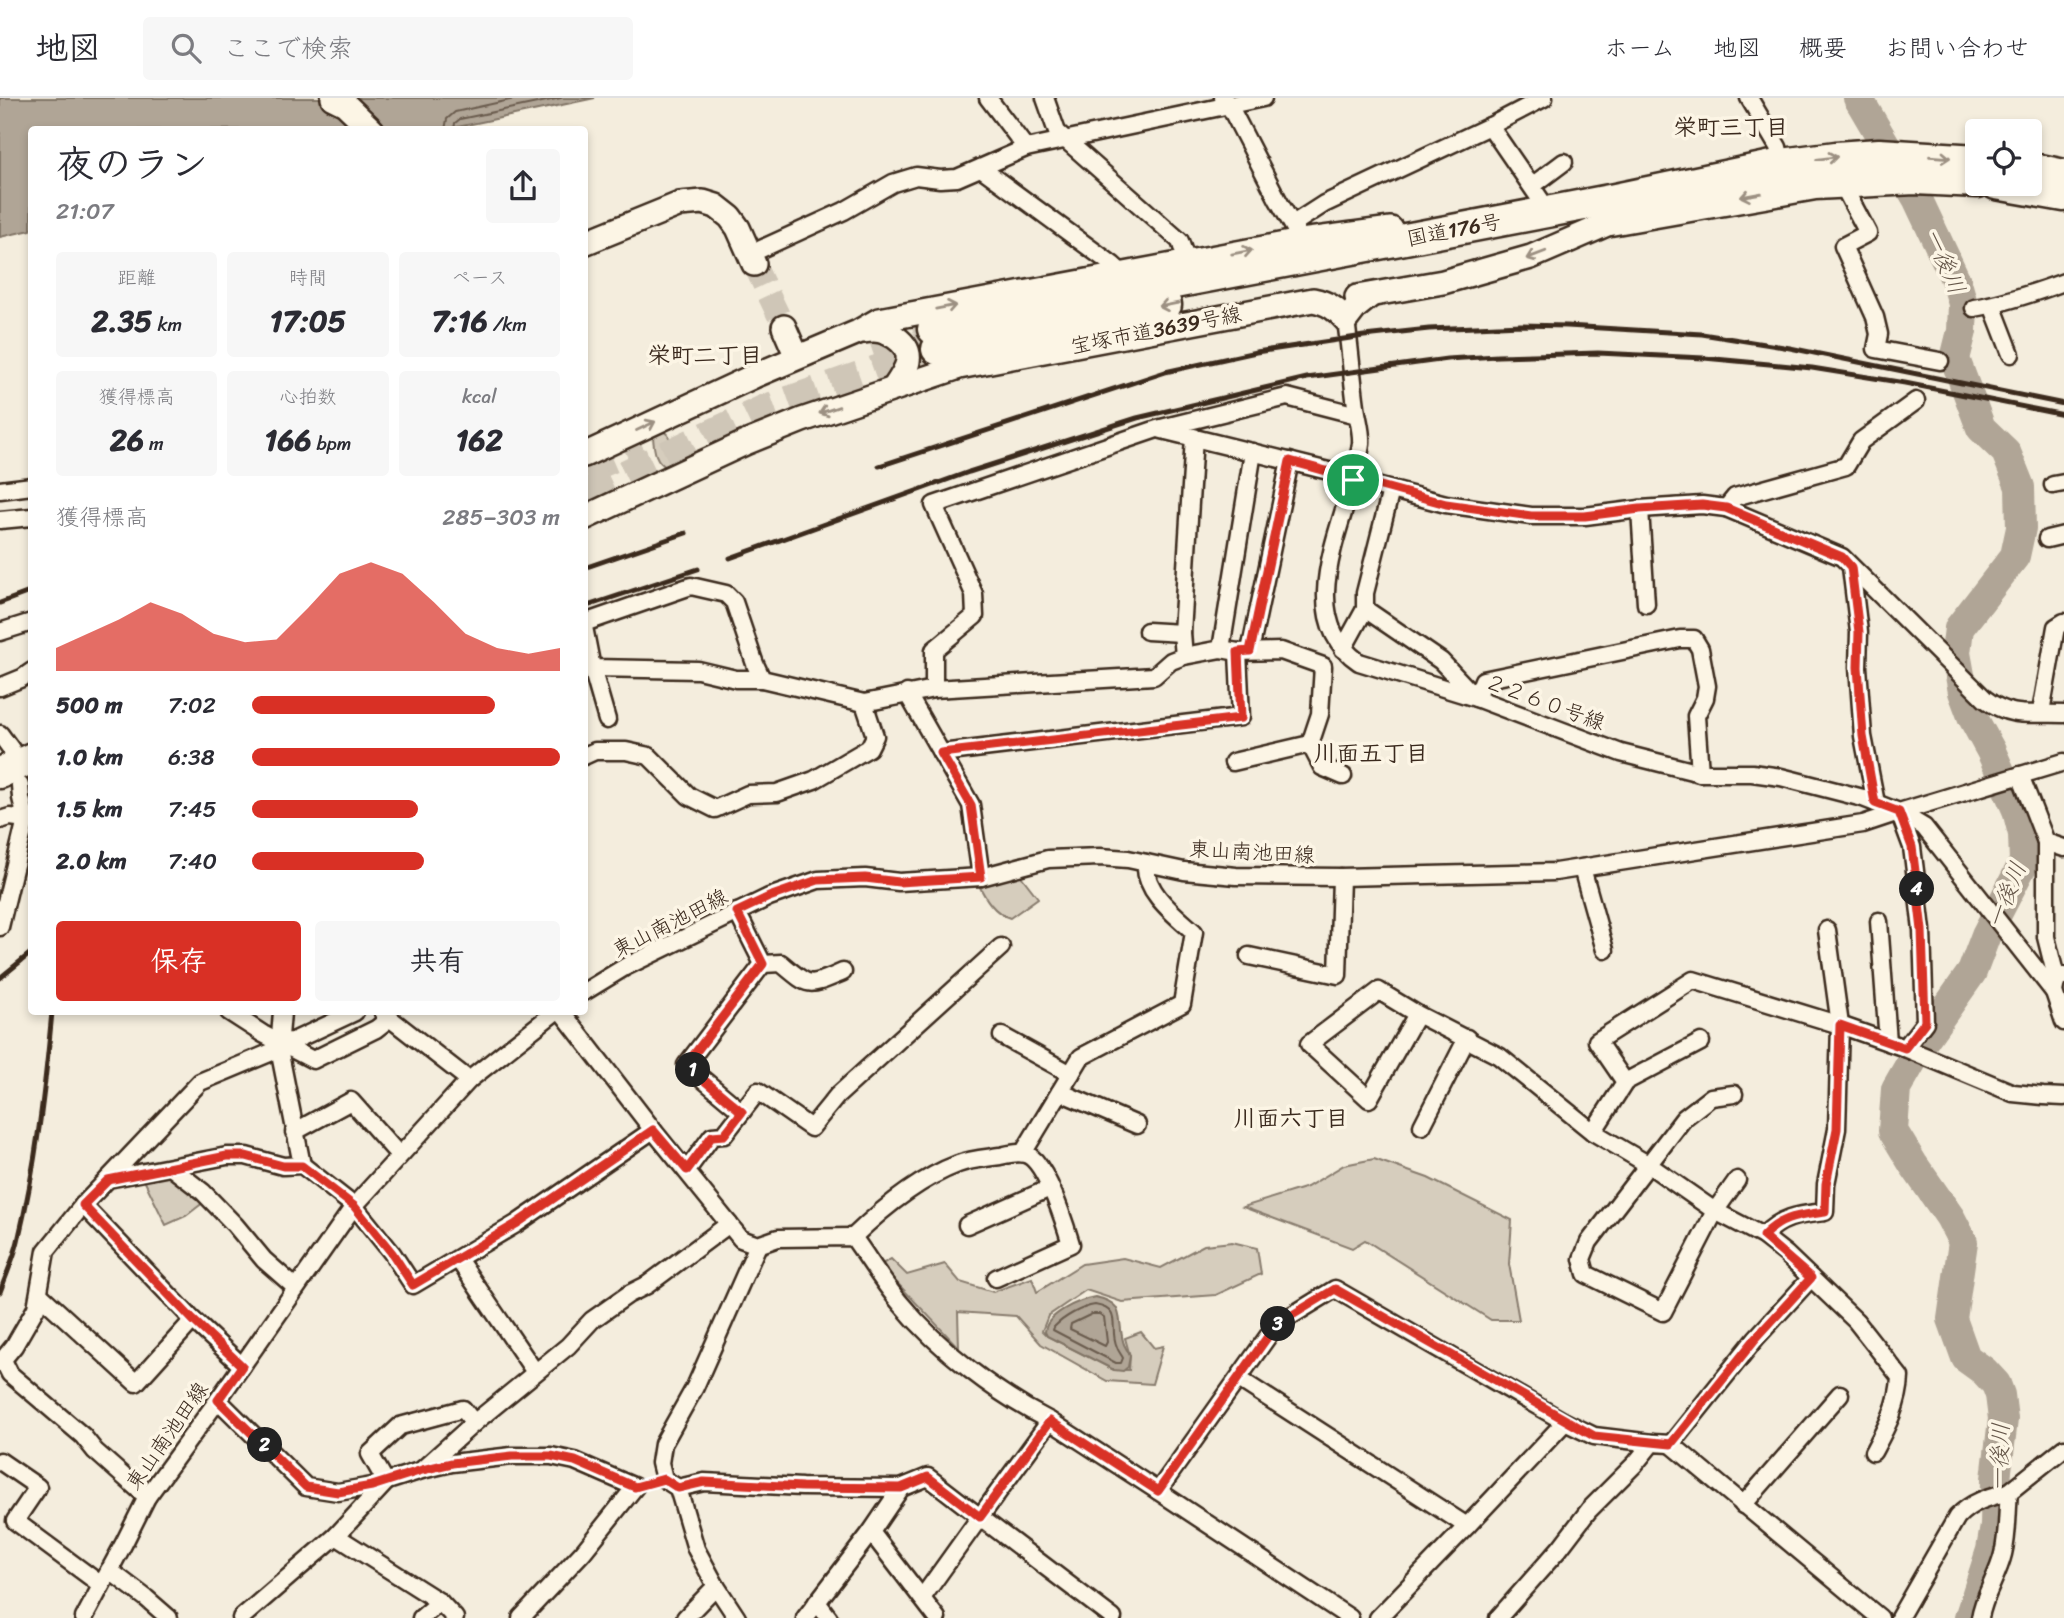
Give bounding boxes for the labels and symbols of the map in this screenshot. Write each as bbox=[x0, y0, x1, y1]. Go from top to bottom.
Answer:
district label: 栄町三丁目 bbox=[1674, 107, 1789, 148]
one-way arrow bbox=[1929, 151, 1951, 164]
one-way arrow bbox=[1815, 152, 1837, 165]
one-way arrow bbox=[1740, 189, 1763, 202]
street label: 国道176号 bbox=[1403, 202, 1505, 258]
water label: 一後川 bbox=[1912, 221, 1977, 301]
one-way arrow bbox=[1230, 245, 1253, 258]
one-way arrow bbox=[1525, 249, 1547, 262]
street label: 宝塚市道3639号線 bbox=[1067, 295, 1245, 365]
one-way arrow bbox=[1158, 299, 1181, 312]
one-way arrow bbox=[934, 300, 957, 314]
district label: 栄町二丁目 bbox=[648, 335, 763, 376]
one-way arrow bbox=[819, 405, 841, 417]
one-way arrow bbox=[635, 419, 656, 432]
pin bbox=[1323, 450, 1383, 510]
street label: ２２６０号線 bbox=[1479, 663, 1611, 741]
district label: 川面五丁目 bbox=[1314, 733, 1429, 774]
street label: 東山南池田線 bbox=[1188, 830, 1316, 874]
water label: 一後川 bbox=[1975, 856, 2038, 935]
pin: 4 bbox=[1899, 872, 1934, 906]
street label: 東山南池田線 bbox=[605, 877, 735, 969]
pin: 1 bbox=[676, 1052, 710, 1088]
district label: 川面六丁目 bbox=[1234, 1098, 1349, 1139]
pin: 3 bbox=[1260, 1306, 1296, 1342]
street label: 東山南池田線 bbox=[115, 1373, 219, 1499]
water label: 一後川 bbox=[1977, 1422, 2022, 1493]
pin: 2 bbox=[247, 1428, 282, 1462]

